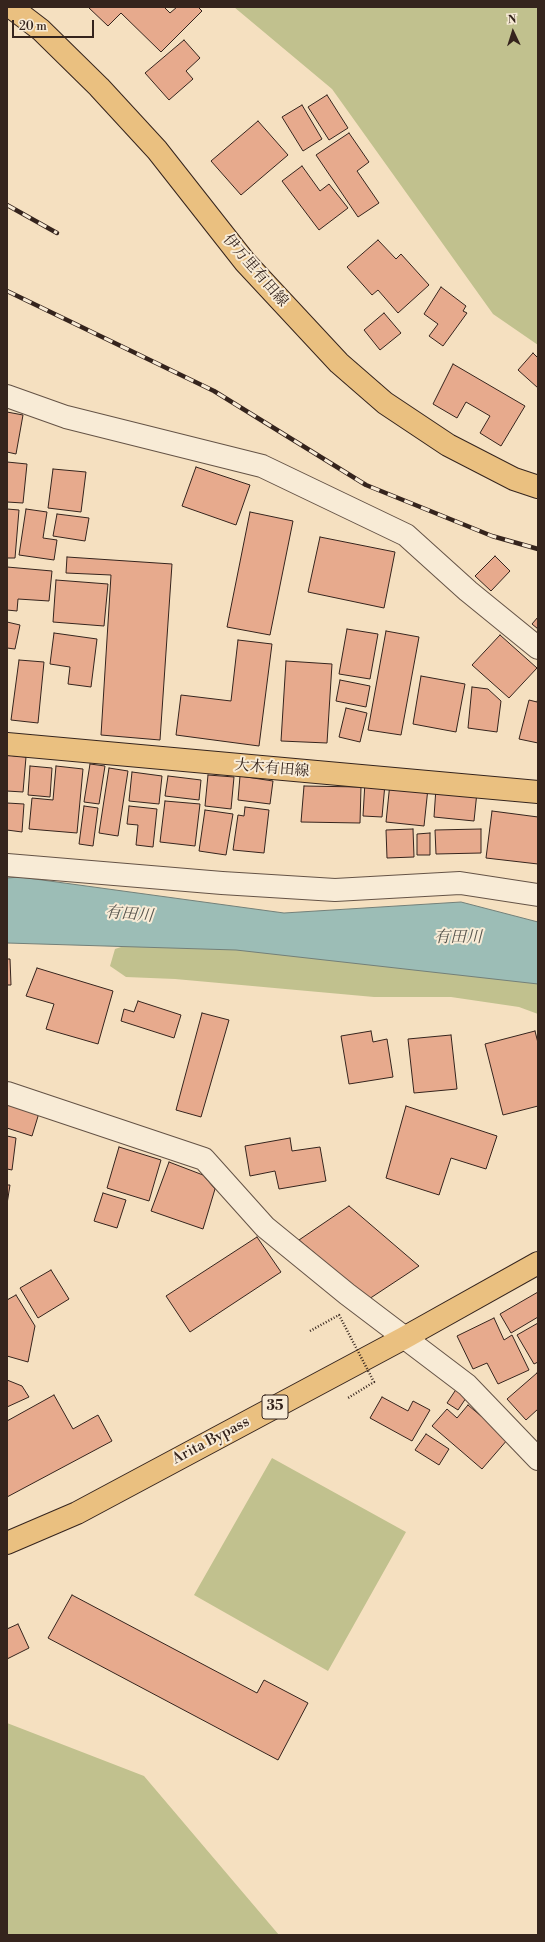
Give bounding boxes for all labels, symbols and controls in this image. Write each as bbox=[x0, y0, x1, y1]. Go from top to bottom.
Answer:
scale bar bbox=[14, 12, 96, 38]
north arrow bbox=[493, 12, 533, 52]
text: N bbox=[507, 13, 517, 27]
text: 20 m bbox=[19, 19, 47, 34]
street label: 伊万里有田線 bbox=[219, 231, 291, 311]
street label: 大木有田線 bbox=[234, 757, 310, 781]
water label: 有田川 bbox=[104, 903, 154, 927]
water label: 有田川 bbox=[434, 928, 482, 948]
road number: 35 bbox=[262, 1395, 288, 1419]
street label: Arita Bypass bbox=[169, 1413, 253, 1469]

